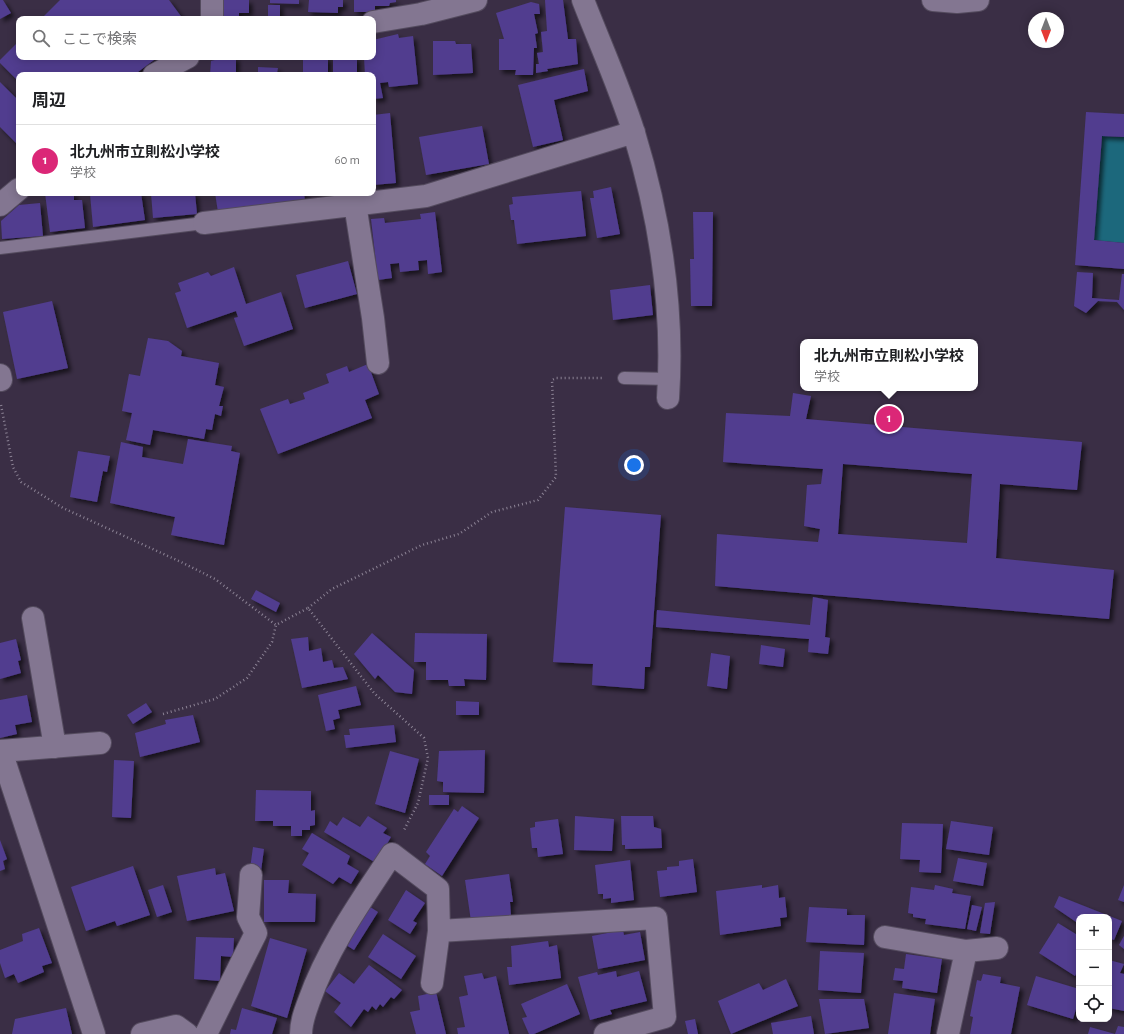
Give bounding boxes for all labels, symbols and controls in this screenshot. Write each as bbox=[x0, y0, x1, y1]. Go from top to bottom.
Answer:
north arrow bbox=[1028, 12, 1064, 48]
search box bbox=[16, 16, 376, 60]
icon: search bbox=[30, 27, 52, 49]
text: ここで検索 bbox=[62, 32, 137, 47]
text: 周辺 bbox=[32, 92, 66, 109]
text: 北九州市立則松小学校 bbox=[70, 145, 220, 160]
text: 1 bbox=[43, 154, 47, 167]
text: 60 m bbox=[334, 154, 360, 167]
text: 学校 bbox=[70, 167, 96, 180]
popup bbox=[800, 339, 978, 391]
text: 北九州市立則松小学校 bbox=[814, 349, 964, 364]
text: 学校 bbox=[814, 371, 840, 384]
pin: 1 bbox=[876, 404, 902, 434]
your location bbox=[624, 455, 644, 475]
map controls bbox=[1076, 914, 1112, 1022]
button: + bbox=[1076, 914, 1112, 950]
button: − bbox=[1076, 950, 1112, 986]
button: locate bbox=[1076, 986, 1112, 1022]

